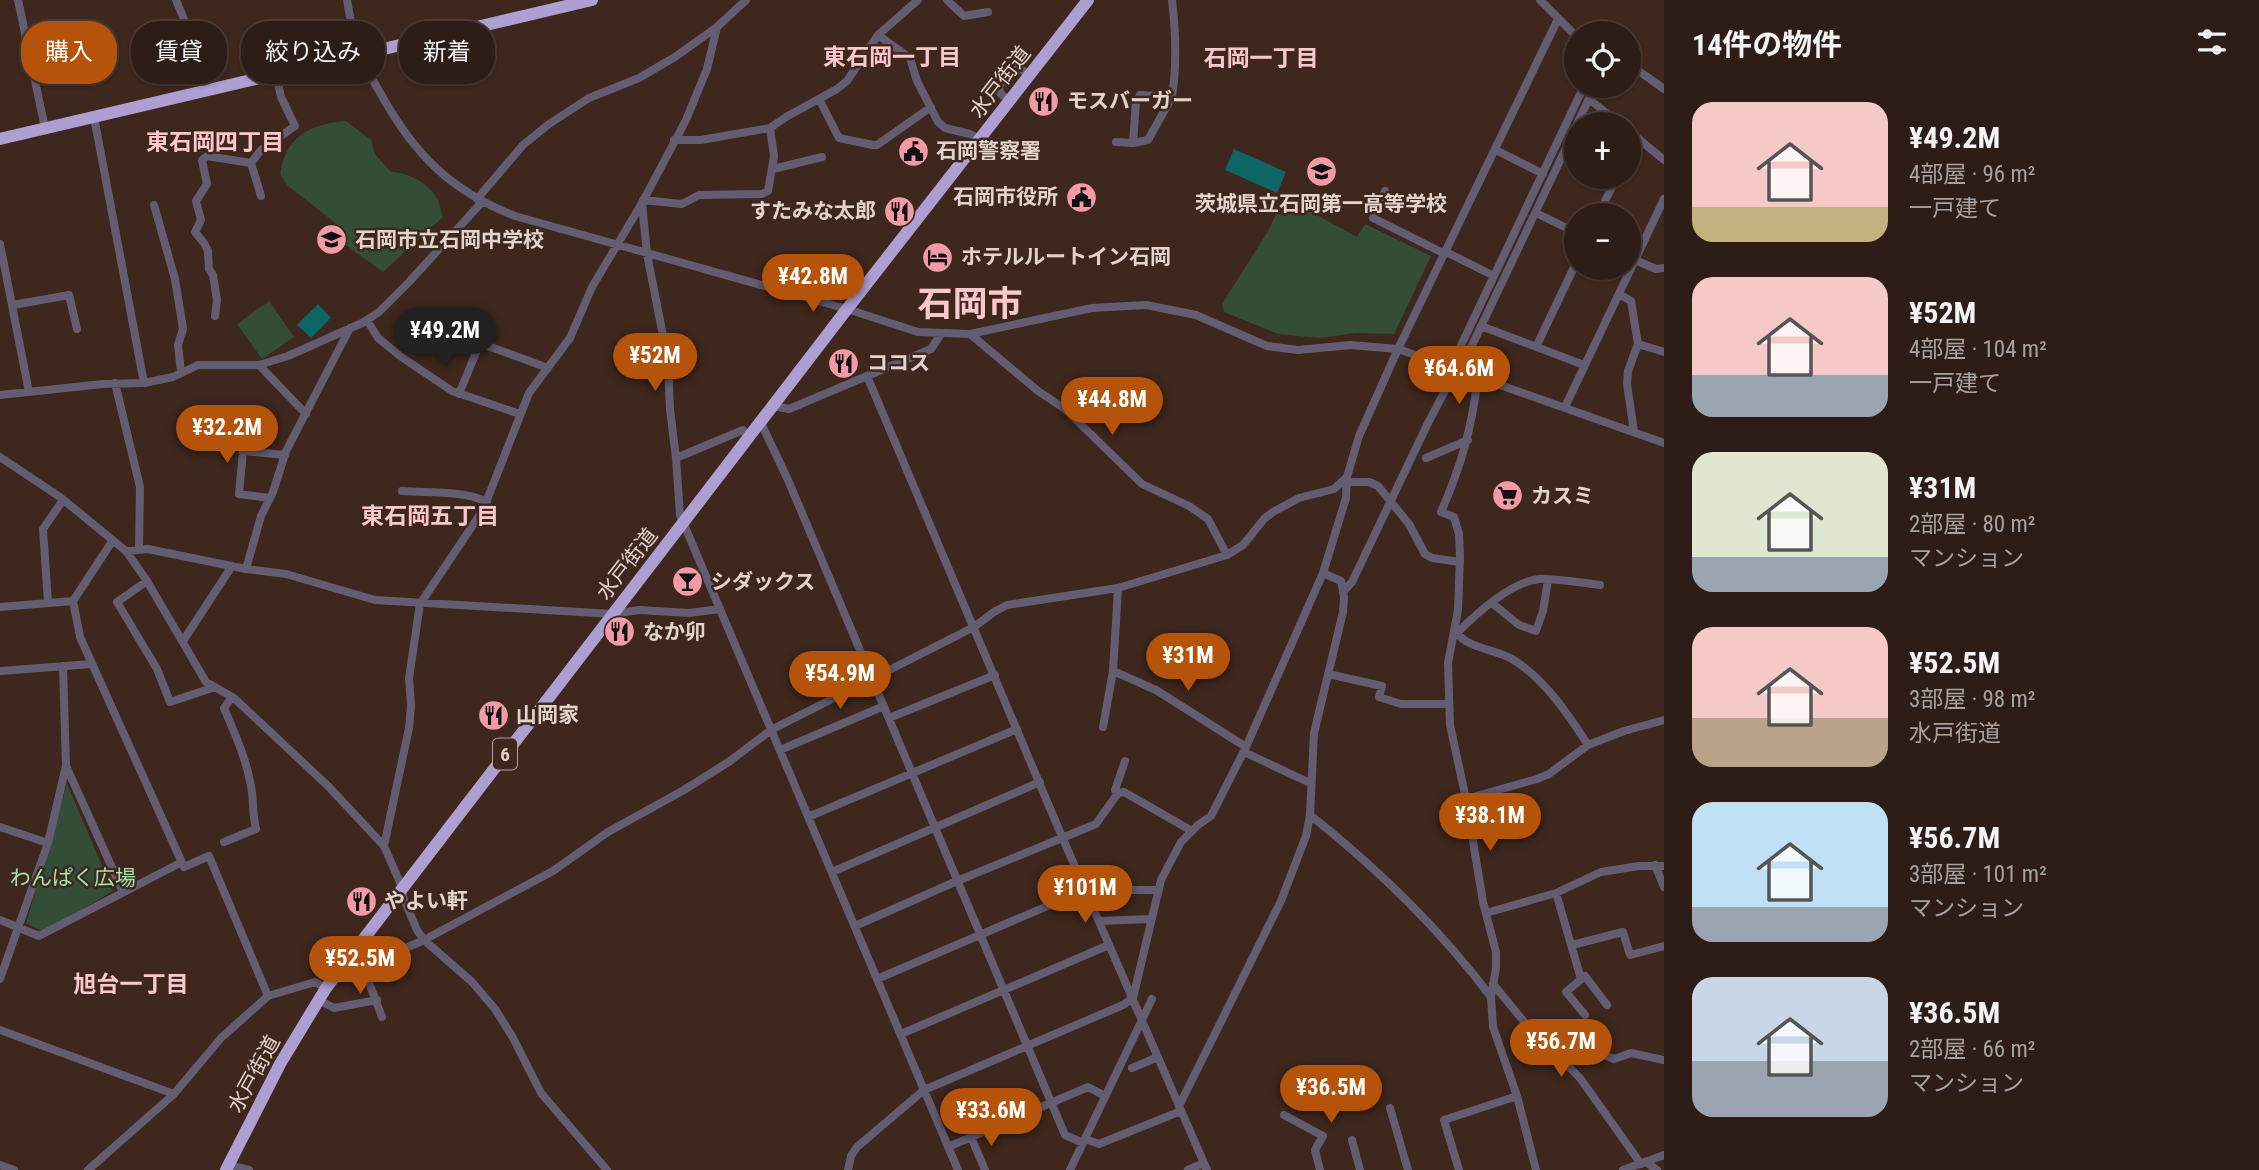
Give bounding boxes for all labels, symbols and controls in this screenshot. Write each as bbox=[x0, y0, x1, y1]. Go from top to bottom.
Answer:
chip: 購入 bbox=[21, 21, 117, 84]
chip: 賃貸 bbox=[131, 21, 227, 84]
chip: 絞り込み bbox=[241, 21, 385, 84]
chip: 新着 bbox=[399, 21, 495, 84]
map controls bbox=[1564, 21, 1641, 280]
button: locate bbox=[1564, 21, 1641, 98]
icon: filters bbox=[2193, 23, 2231, 61]
text: 14件の物件 bbox=[1692, 27, 1842, 62]
street label: 水戸街道 bbox=[965, 42, 1035, 122]
district label: 東石岡一丁目 bbox=[823, 44, 961, 71]
district label: 石岡一丁目 bbox=[1204, 45, 1319, 72]
restaurant icon: モスバーガー bbox=[1027, 84, 1061, 118]
place label: モスバーガー bbox=[1067, 89, 1193, 113]
button: + bbox=[1564, 112, 1641, 189]
text: ¥49.2M bbox=[1909, 120, 2000, 155]
district label: 東石岡四丁目 bbox=[146, 129, 284, 156]
icon: home bbox=[1748, 130, 1832, 214]
public building icon: 石岡警察署 bbox=[896, 134, 930, 168]
place label: 石岡警察署 bbox=[936, 139, 1041, 163]
school or university icon: 茨城県立石岡第一高等学校 bbox=[1304, 155, 1338, 189]
text: 4部屋 · 96 m² bbox=[1909, 161, 2035, 188]
public building icon: 石岡市役所 bbox=[1064, 180, 1098, 214]
place label: 石岡市役所 bbox=[953, 185, 1058, 209]
place label: 茨城県立石岡第一高等学校 bbox=[1195, 192, 1447, 216]
restaurant icon: すたみな太郎 bbox=[882, 194, 916, 228]
text: 一戸建て bbox=[1909, 195, 2001, 222]
place label: すたみな太郎 bbox=[750, 199, 876, 223]
button: − bbox=[1564, 203, 1641, 280]
school or university icon: 石岡市立石岡中学校 bbox=[315, 223, 349, 257]
place label: 石岡市立石岡中学校 bbox=[355, 228, 544, 252]
hotel icon: ホテルルートイン石岡 bbox=[921, 240, 955, 274]
place label: ホテルルートイン石岡 bbox=[961, 245, 1171, 269]
pin: ¥42.8M bbox=[756, 254, 870, 314]
text: ¥42.8M bbox=[778, 263, 848, 290]
district label: 石岡市 bbox=[917, 284, 1023, 325]
text: ¥52M bbox=[1909, 295, 1976, 330]
icon: home bbox=[1748, 305, 1832, 389]
pin: ¥49.2M bbox=[388, 308, 502, 368]
text: ¥49.2M bbox=[410, 317, 480, 344]
pin: ¥52M bbox=[614, 334, 696, 393]
text: 4部屋 · 104 m² bbox=[1909, 336, 2047, 363]
text: ¥52M bbox=[629, 342, 681, 369]
restaurant icon: ココス bbox=[827, 346, 861, 380]
pin: ¥64.6M bbox=[1402, 346, 1516, 406]
place label: ココス bbox=[867, 351, 930, 375]
text: ¥64.6M bbox=[1424, 355, 1494, 382]
text: 一戸建て bbox=[1909, 370, 2001, 397]
pin: ¥44.8M bbox=[1055, 378, 1169, 437]
text: ¥44.8M bbox=[1077, 386, 1147, 413]
pin: ¥32.2M bbox=[170, 406, 284, 465]
text: ¥32.2M bbox=[192, 414, 262, 441]
text: ¥31M bbox=[1909, 470, 1976, 505]
supermarket icon: カスミ bbox=[1491, 479, 1525, 513]
icon: home bbox=[1748, 480, 1832, 564]
place label: カスミ bbox=[1531, 484, 1594, 508]
district label: 東石岡五丁目 bbox=[361, 503, 499, 530]
text: 2部屋 · 80 m² bbox=[1909, 511, 2035, 538]
street label: 水戸街道 bbox=[592, 524, 662, 604]
text: マンション bbox=[1909, 545, 2024, 572]
bar icon: シダックス bbox=[671, 565, 705, 599]
place label: シダックス bbox=[711, 570, 815, 594]
restaurant icon: なか卯 bbox=[603, 615, 637, 649]
place label: なか卯 bbox=[643, 620, 706, 644]
pin: ¥31M bbox=[1147, 634, 1229, 693]
text: ¥31M bbox=[1162, 642, 1214, 669]
text: ¥52.5M bbox=[1909, 645, 2000, 680]
pin: ¥54.9M bbox=[783, 652, 897, 711]
icon: home bbox=[1748, 655, 1832, 739]
text: ¥54.9M bbox=[805, 660, 875, 687]
text: 3部屋 · 98 m² bbox=[1909, 686, 2035, 713]
restaurant icon: 山岡家 bbox=[476, 698, 510, 732]
place label: 山岡家 bbox=[516, 703, 579, 727]
text: 水戸街道 bbox=[1909, 720, 2001, 747]
road number: 6 bbox=[493, 738, 517, 769]
pin: ¥38.1M bbox=[1433, 794, 1547, 853]
text: ¥38.1M bbox=[1455, 802, 1525, 829]
text: ¥56.7M bbox=[1909, 820, 2000, 855]
icon: home bbox=[1748, 830, 1832, 914]
text: 3部屋 · 101 m² bbox=[1909, 861, 2047, 888]
park label: わんぱく広場 bbox=[10, 866, 136, 890]
pin: ¥101M bbox=[1036, 866, 1134, 925]
text: ¥101M bbox=[1053, 874, 1117, 901]
restaurant icon: やよい軒 bbox=[344, 884, 378, 918]
place label: やよい軒 bbox=[384, 889, 468, 913]
text: マンション bbox=[1909, 895, 2024, 922]
pin: ¥52.5M bbox=[303, 936, 417, 996]
text: ¥52.5M bbox=[325, 945, 395, 972]
district label: 旭台一丁目 bbox=[74, 971, 189, 998]
text: ¥36.5M bbox=[1909, 995, 2000, 1030]
icon: home bbox=[1748, 1005, 1832, 1089]
pin: ¥56.7M bbox=[1504, 1020, 1618, 1079]
text: ¥56.7M bbox=[1526, 1028, 1596, 1055]
street label: 水戸街道 bbox=[223, 1031, 285, 1117]
text: 2部屋 · 66 m² bbox=[1909, 1036, 2035, 1063]
pin: ¥36.5M bbox=[1274, 1066, 1388, 1125]
text: マンション bbox=[1909, 1070, 2024, 1097]
text: ¥36.5M bbox=[1296, 1074, 1366, 1101]
pin: ¥33.6M bbox=[934, 1088, 1048, 1148]
text: ¥33.6M bbox=[956, 1097, 1026, 1124]

